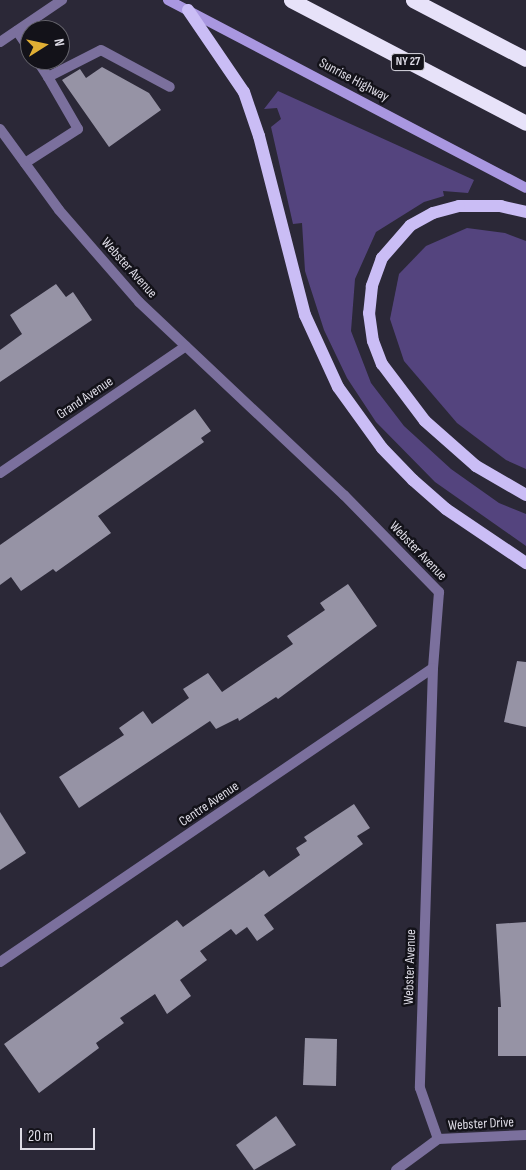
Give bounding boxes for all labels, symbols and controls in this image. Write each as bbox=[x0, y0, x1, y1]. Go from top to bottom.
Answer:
north arrow bbox=[20, 20, 70, 70]
text: N bbox=[50, 37, 68, 48]
road number: NY 27 bbox=[390, 52, 426, 72]
street label: Sunrise Highway bbox=[316, 55, 392, 105]
street label: Webster Avenue bbox=[97, 234, 161, 302]
street label: Grand Avenue bbox=[54, 373, 116, 423]
street label: Webster Avenue bbox=[386, 518, 450, 584]
street label: Centre Avenue bbox=[176, 778, 242, 830]
street label: Webster Avenue bbox=[400, 929, 420, 1005]
street label: Webster Drive bbox=[448, 1114, 514, 1134]
scale bar bbox=[22, 1118, 98, 1150]
text: 20 m bbox=[28, 1127, 53, 1146]

